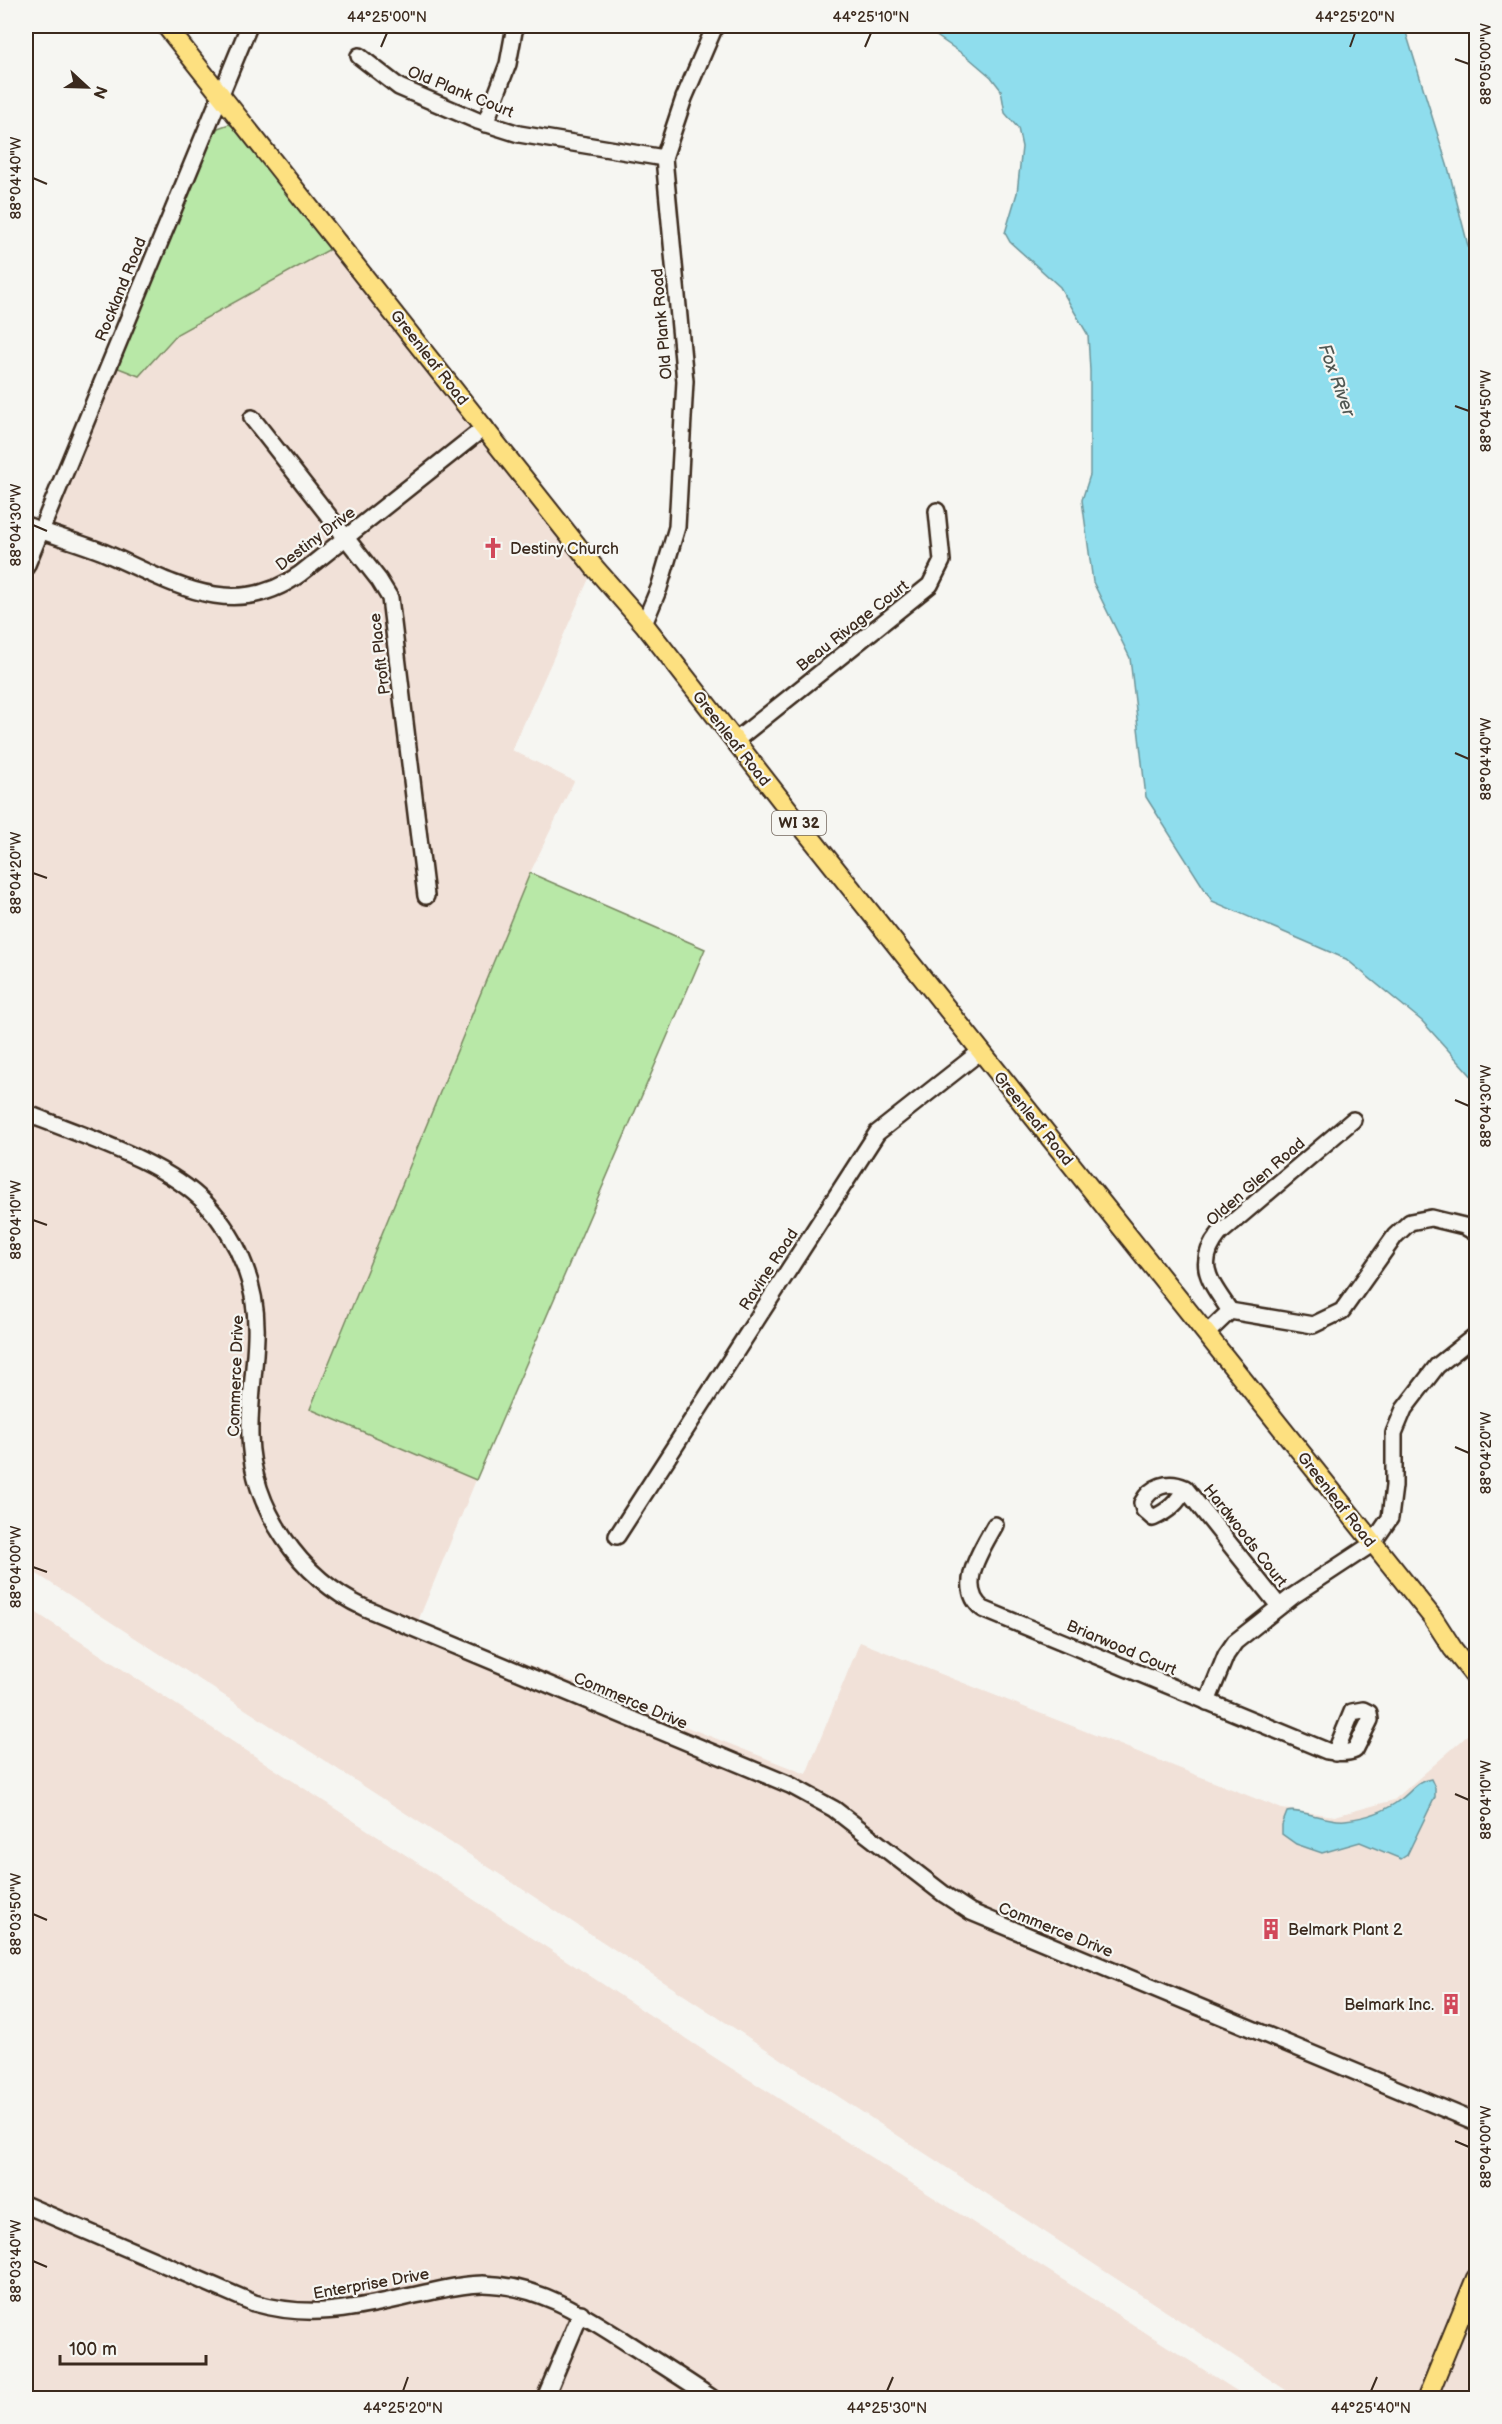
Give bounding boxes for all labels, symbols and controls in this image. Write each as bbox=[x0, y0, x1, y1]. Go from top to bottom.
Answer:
text: 44°25'00"N bbox=[347, 8, 427, 27]
text: 44°25'10"N bbox=[833, 8, 909, 27]
text: 44°25'20"N bbox=[1315, 8, 1395, 27]
text: 88°05'00"W bbox=[1477, 23, 1496, 105]
north arrow bbox=[57, 57, 117, 117]
street label: Old Plank Court bbox=[405, 62, 516, 122]
text: N bbox=[88, 83, 111, 101]
text: 88°04'40"W bbox=[7, 136, 26, 219]
street label: Rockland Road bbox=[92, 235, 151, 344]
street label: Old Plank Road bbox=[648, 267, 677, 380]
street label: Greenleaf Road bbox=[386, 307, 472, 409]
water label: Fox River bbox=[1314, 341, 1360, 421]
text: 88°04'50"W bbox=[1477, 369, 1496, 452]
text: 88°04'30"W bbox=[7, 483, 26, 567]
street label: Destiny Drive bbox=[272, 503, 360, 575]
church icon: Destiny Church bbox=[481, 536, 505, 560]
place label: Destiny Church bbox=[510, 540, 619, 559]
street label: Beau Rivage Court bbox=[793, 576, 913, 676]
street label: Profit Place bbox=[366, 611, 395, 696]
street label: Greenleaf Road bbox=[688, 688, 774, 790]
text: 88°04'40"W bbox=[1477, 717, 1496, 800]
road number: WI 32 bbox=[772, 811, 826, 835]
text: 88°04'20"W bbox=[7, 831, 26, 914]
text: 88°04'30"W bbox=[1477, 1064, 1496, 1148]
street label: Greenleaf Road bbox=[989, 1068, 1077, 1170]
street label: Olden Glen Road bbox=[1203, 1134, 1309, 1230]
text: 88°04'10"W bbox=[7, 1180, 26, 1260]
street label: Ravine Road bbox=[736, 1225, 803, 1314]
street label: Commerce Drive bbox=[225, 1314, 248, 1437]
text: 88°04'20"W bbox=[1477, 1411, 1496, 1494]
street label: Greenleaf Road bbox=[1293, 1449, 1379, 1551]
street label: Hardwoods Court bbox=[1199, 1481, 1291, 1591]
text: 88°04'00"W bbox=[7, 1525, 26, 1608]
street label: Briarwood Court bbox=[1064, 1617, 1179, 1680]
street label: Commerce Drive bbox=[571, 1669, 691, 1734]
text: 88°04'10"W bbox=[1477, 1760, 1496, 1840]
text: 88°03'50"W bbox=[7, 1872, 26, 1955]
street label: Commerce Drive bbox=[995, 1899, 1116, 1962]
building icon: Belmark Plant 2 bbox=[1259, 1917, 1283, 1941]
place label: Belmark Plant 2 bbox=[1288, 1921, 1403, 1940]
building icon: Belmark Inc. bbox=[1439, 1992, 1463, 2016]
place label: Belmark Inc. bbox=[1344, 1996, 1434, 2015]
text: 88°04'00"W bbox=[1477, 2105, 1496, 2188]
text: 88°03'40"W bbox=[7, 2219, 26, 2303]
street label: Enterprise Drive bbox=[312, 2265, 431, 2304]
scale bar bbox=[60, 2328, 206, 2366]
text: 100 m bbox=[69, 2339, 117, 2360]
text: 44°25'20"N bbox=[363, 2399, 443, 2418]
text: 44°25'30"N bbox=[847, 2399, 927, 2418]
text: 44°25'40"N bbox=[1331, 2399, 1411, 2418]

